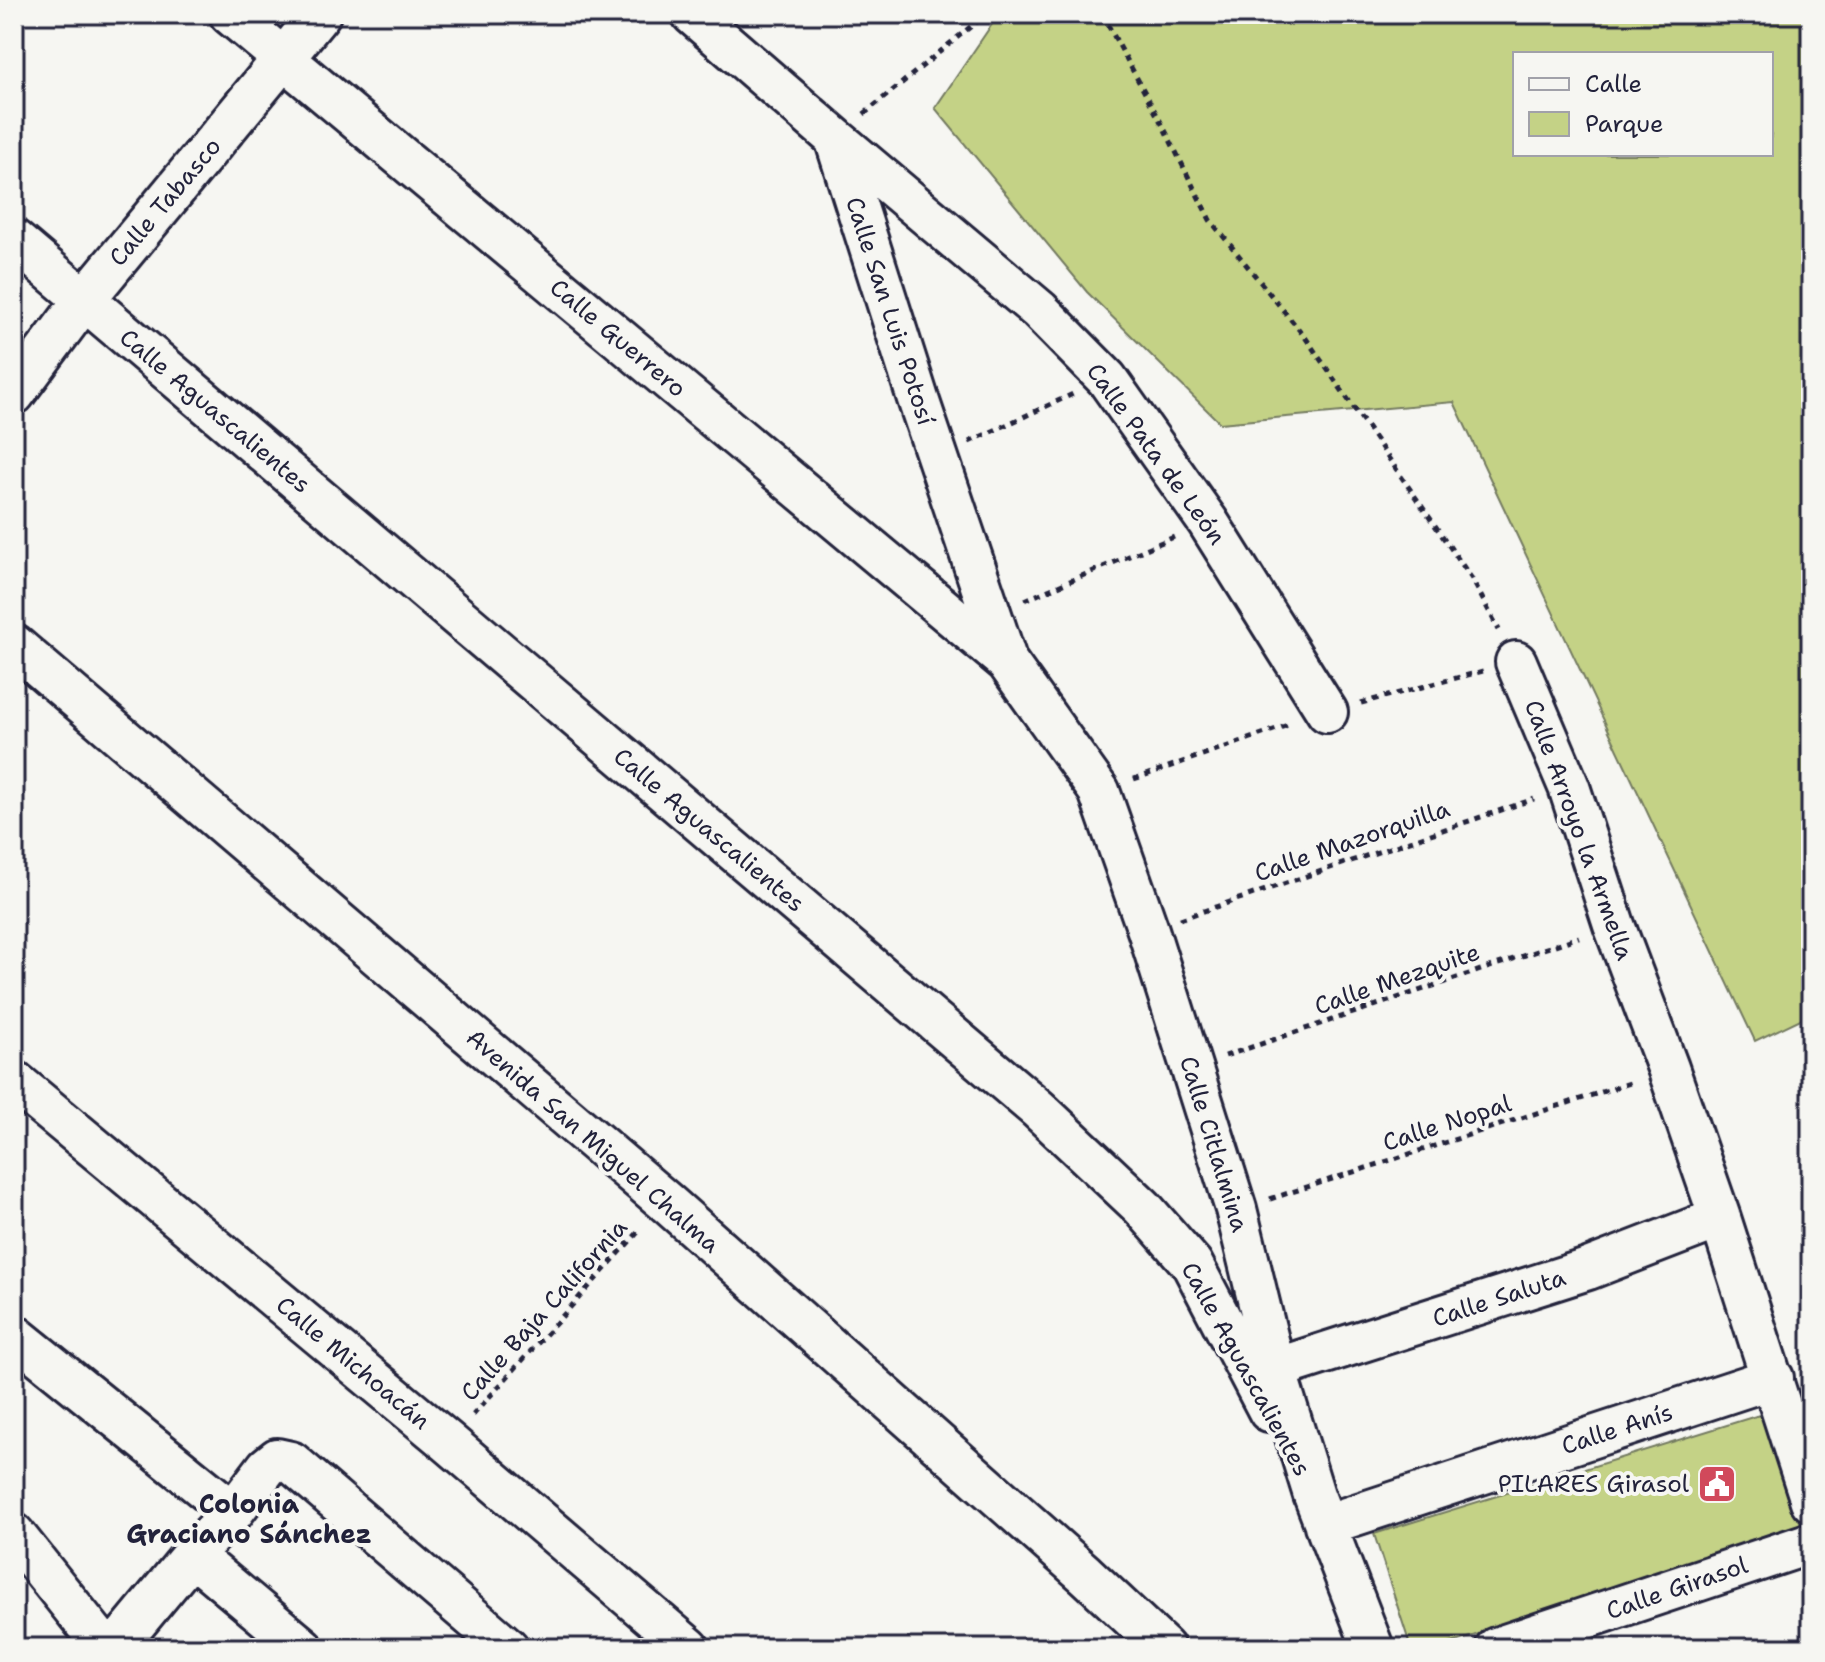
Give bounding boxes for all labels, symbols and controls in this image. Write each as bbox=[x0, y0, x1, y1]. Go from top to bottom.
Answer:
legend bbox=[1513, 52, 1773, 156]
text: Calle bbox=[1585, 68, 1642, 100]
text: Parque bbox=[1585, 108, 1664, 140]
street label: Calle Tabasco bbox=[102, 131, 228, 273]
street label: Calle San Luis Potosí bbox=[838, 193, 942, 429]
street label: Calle Guerrero bbox=[543, 272, 693, 404]
street label: Calle Aguascalientes bbox=[113, 322, 317, 500]
street label: Calle Pata de León bbox=[1079, 357, 1233, 551]
street label: Calle Arroyo la Armella bbox=[1517, 695, 1641, 965]
street label: Calle Aguascalientes bbox=[607, 741, 811, 919]
street label: Calle Mazorquilla bbox=[1250, 793, 1454, 889]
street label: Calle Mezquite bbox=[1310, 936, 1484, 1022]
street label: Avenida San Miguel Chalma bbox=[459, 1022, 727, 1260]
street label: Calle Citlalmina bbox=[1172, 1052, 1256, 1236]
street label: Calle Nopal bbox=[1379, 1087, 1516, 1159]
street label: Calle Baja California bbox=[454, 1212, 634, 1408]
street label: Calle Aguascalientes bbox=[1174, 1256, 1318, 1482]
street label: Calle Saluta bbox=[1428, 1261, 1570, 1335]
street label: Calle Michoacán bbox=[269, 1289, 437, 1437]
street label: Calle Anís bbox=[1557, 1396, 1677, 1462]
public building icon: PILARES Girasol bbox=[1696, 1463, 1738, 1505]
place label: PILARES Girasol bbox=[1498, 1468, 1690, 1500]
district label: Colonia Graciano Sánchez bbox=[126, 1486, 372, 1551]
street label: Calle Girasol bbox=[1602, 1549, 1753, 1627]

